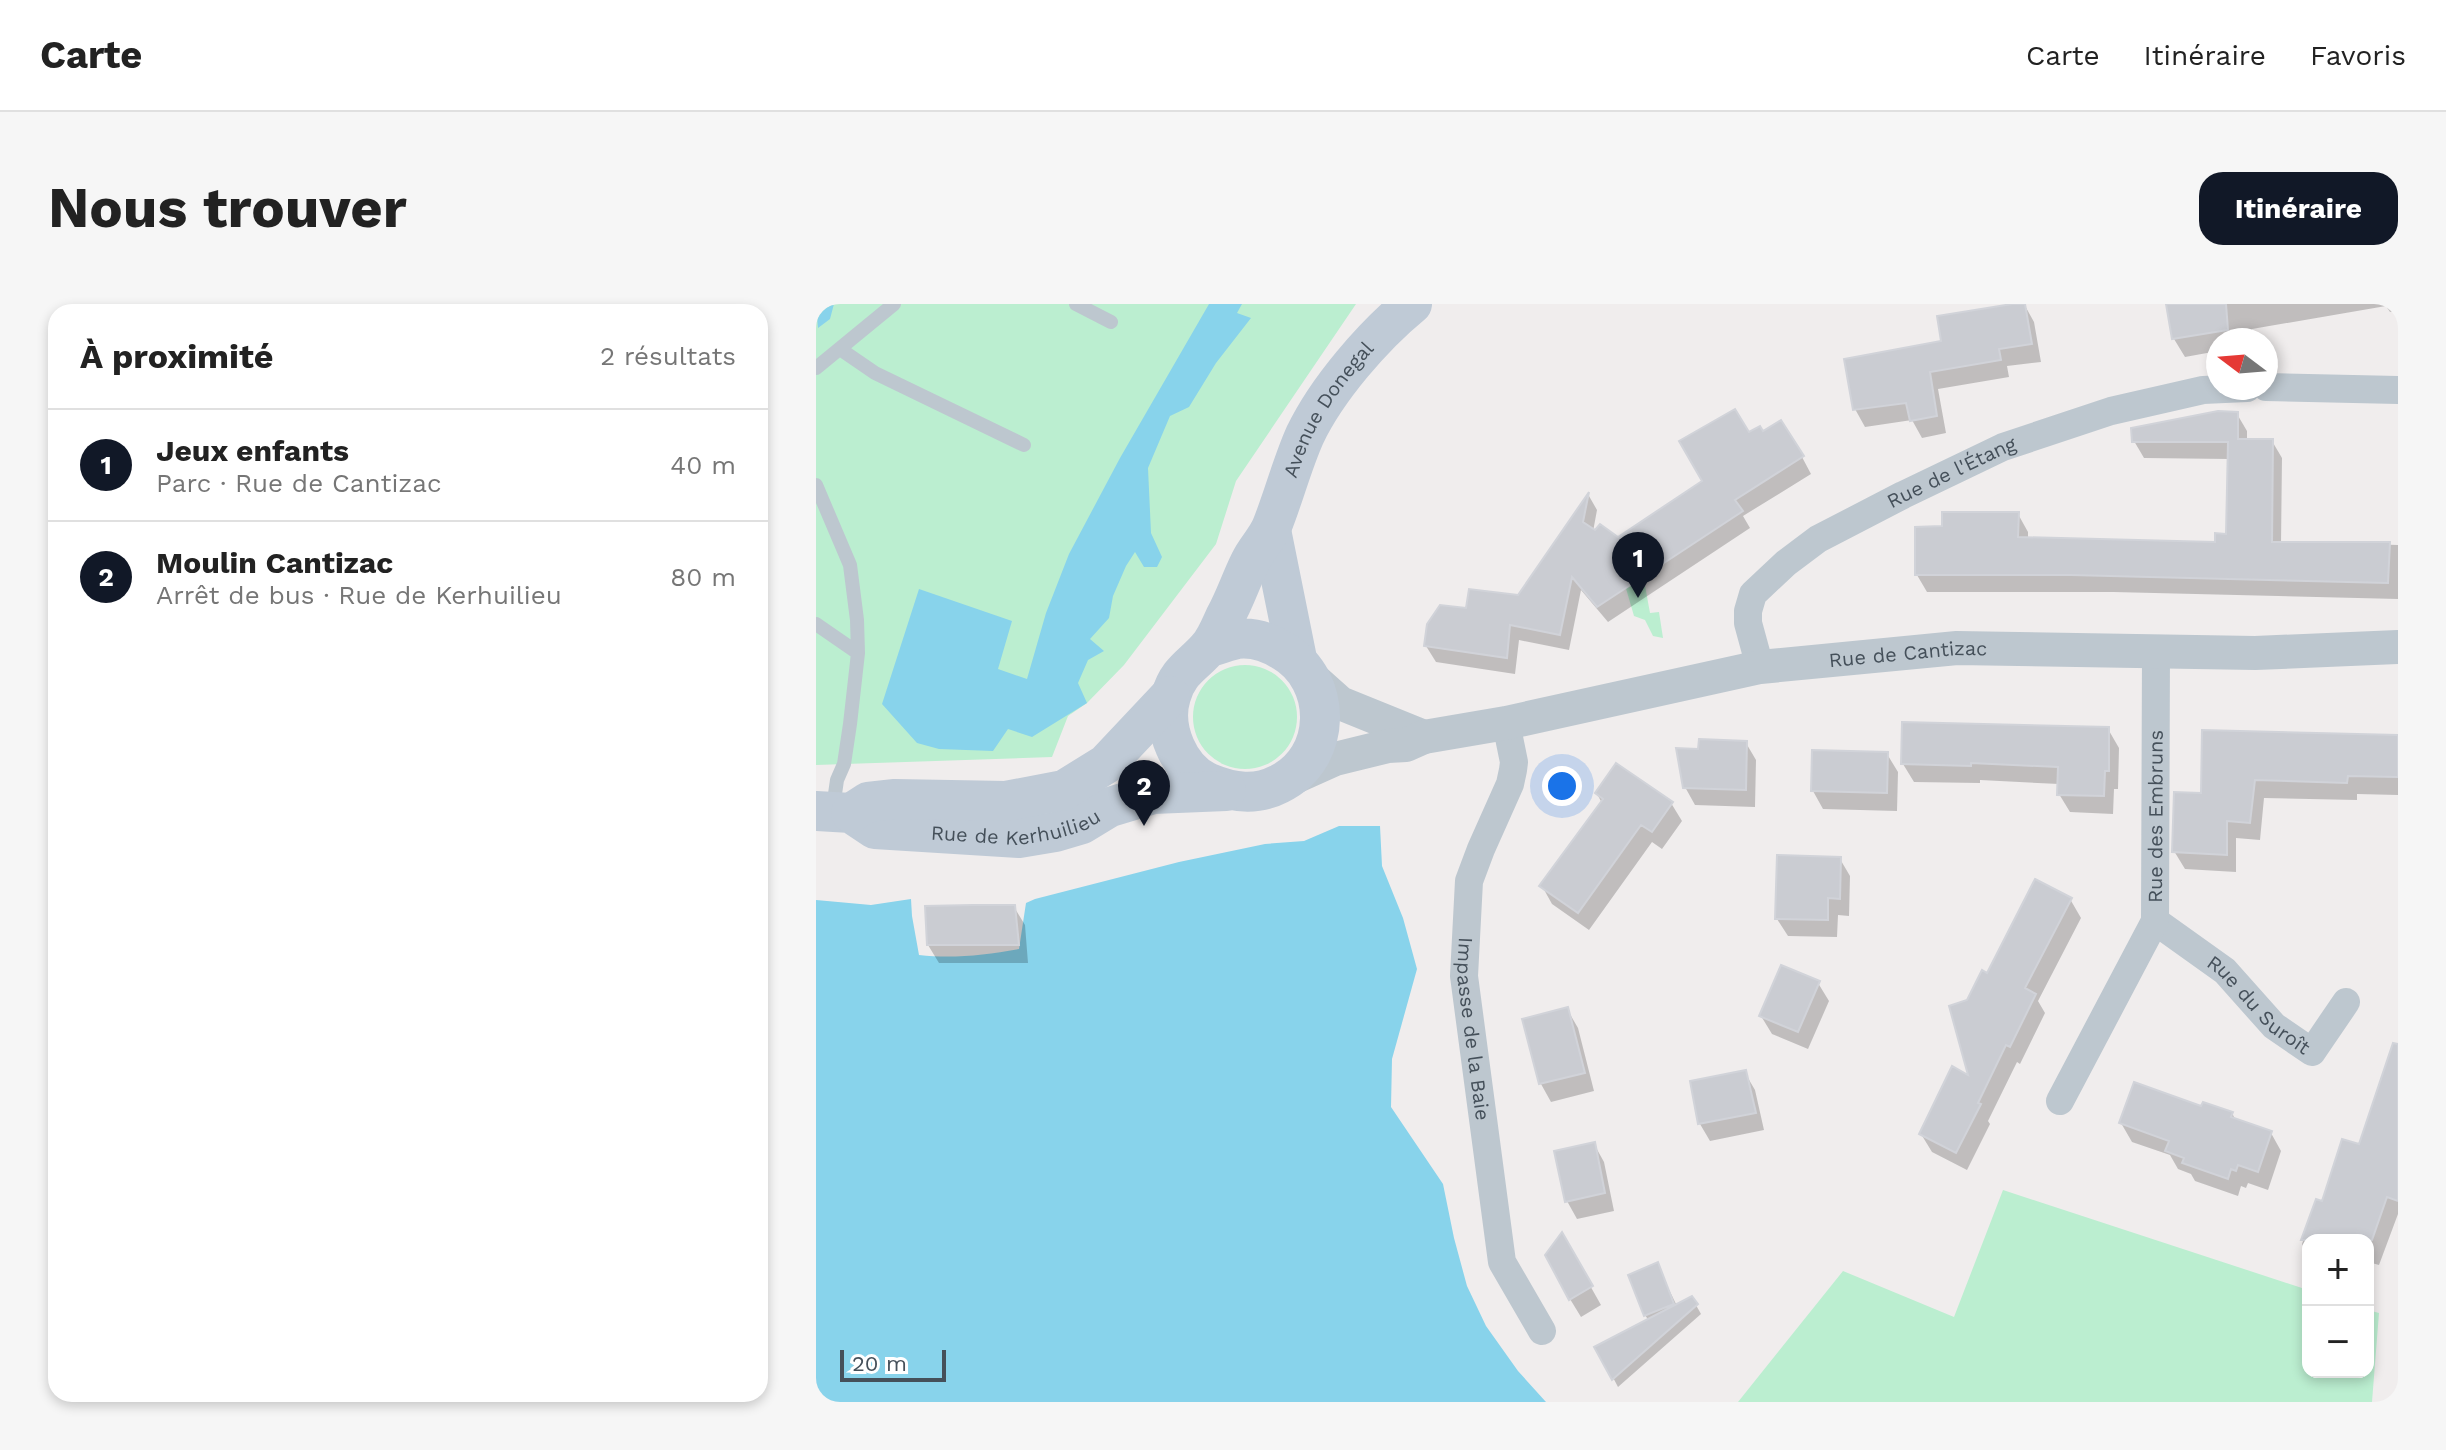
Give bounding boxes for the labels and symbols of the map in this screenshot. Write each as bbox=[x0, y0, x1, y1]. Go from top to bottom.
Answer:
north arrow bbox=[2206, 328, 2278, 400]
street label: Avenue Donegal bbox=[1278, 336, 1378, 481]
street label: Rue de l'Étang bbox=[1883, 431, 2019, 513]
pin: 1 bbox=[1612, 532, 1664, 598]
street label: Rue de Cantizac bbox=[1828, 636, 1987, 672]
street label: Rue des Embruns bbox=[2143, 730, 2168, 903]
pin: 2 bbox=[1118, 760, 1170, 826]
your location bbox=[1542, 766, 1582, 806]
street label: Rue de Kerhuilieu bbox=[930, 804, 1105, 850]
street label: Impasse de la Baie bbox=[1452, 937, 1495, 1122]
street label: Rue du Suroît bbox=[2202, 950, 2315, 1060]
scale bar bbox=[840, 1346, 946, 1382]

